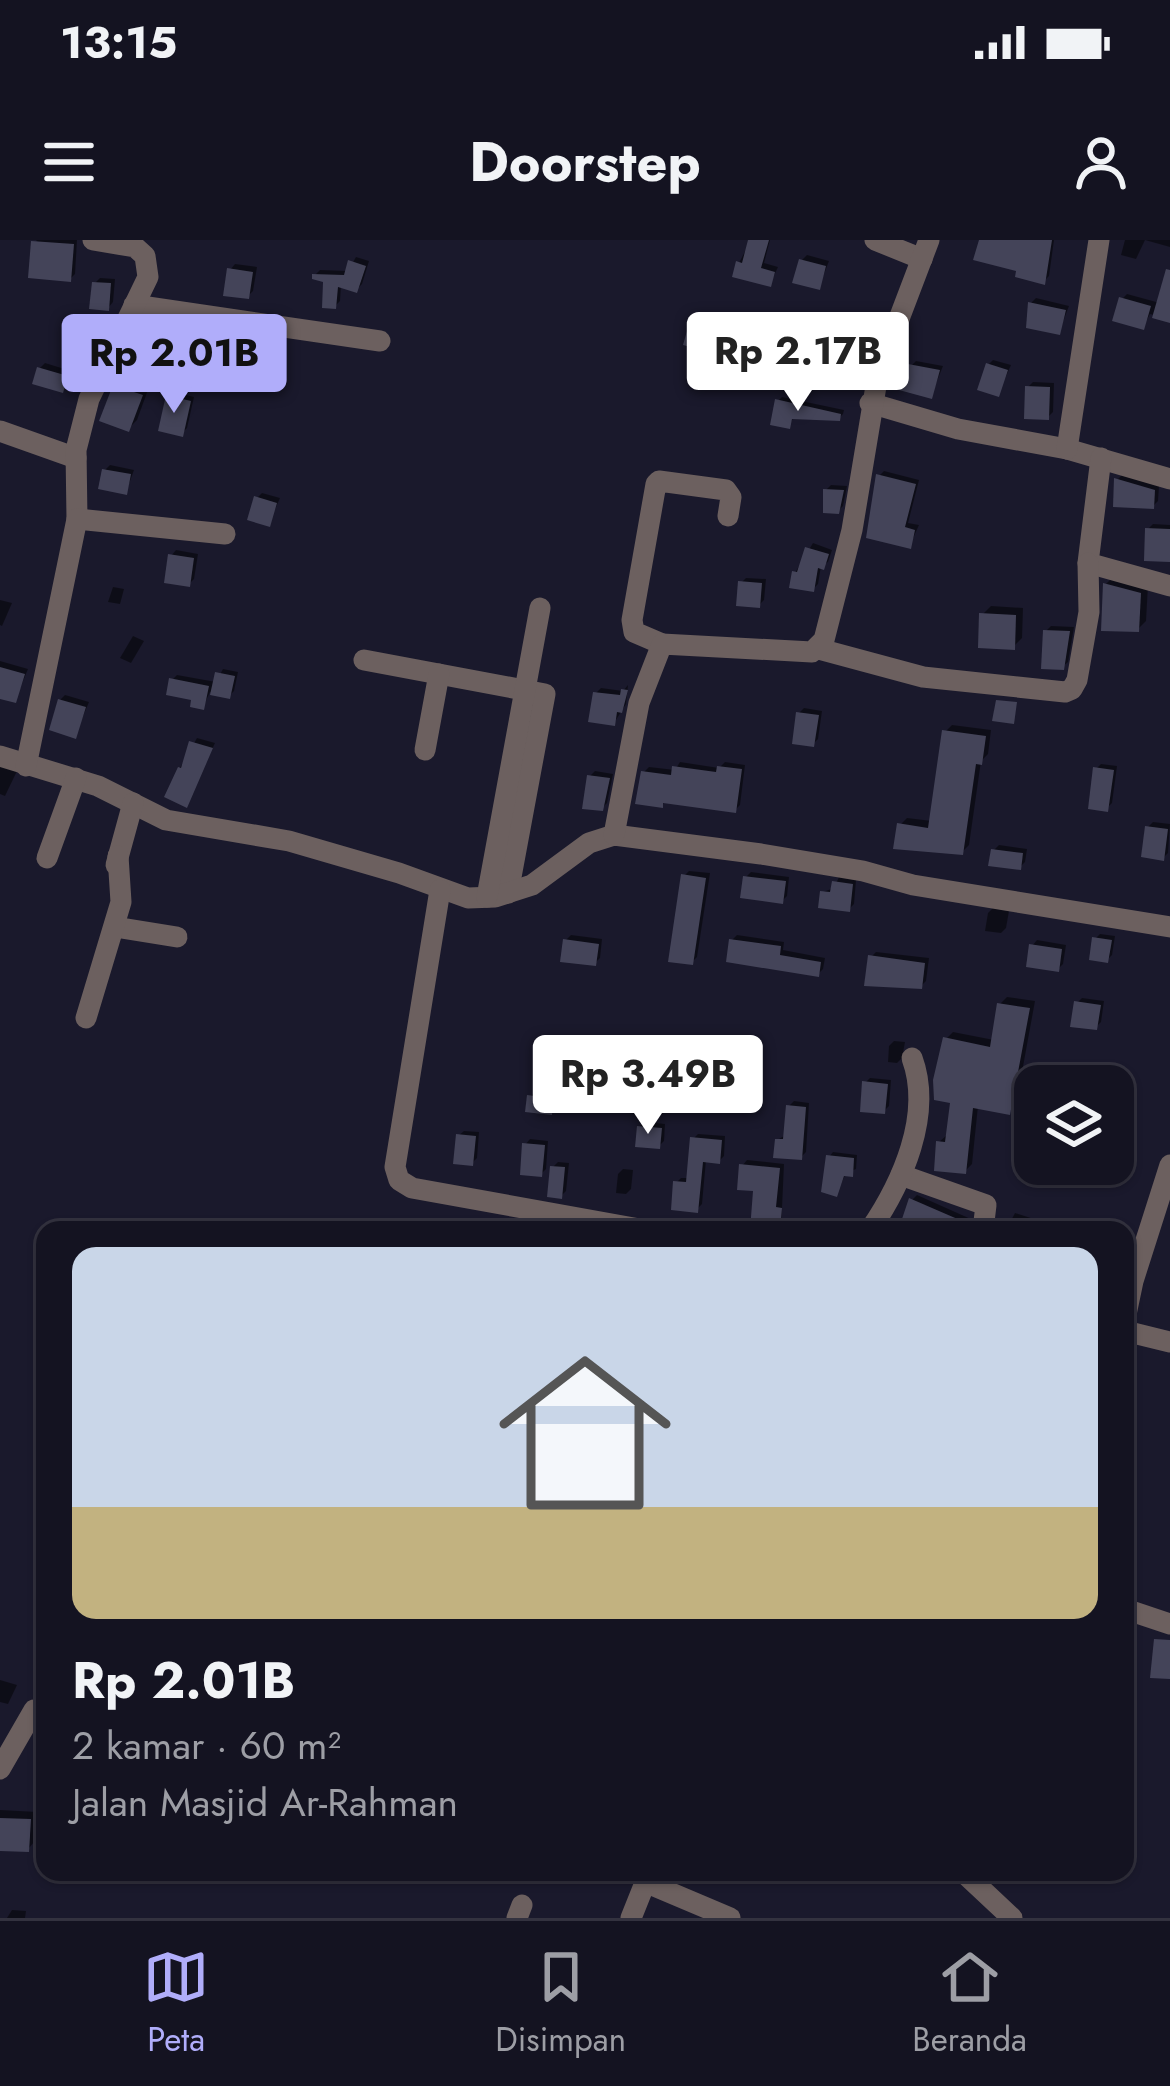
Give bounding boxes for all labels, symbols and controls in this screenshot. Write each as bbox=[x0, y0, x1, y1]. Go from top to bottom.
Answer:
text: 13:15 bbox=[60, 10, 177, 75]
text: Doorstep bbox=[469, 123, 701, 201]
icon: menu bbox=[36, 129, 102, 195]
icon: person bbox=[1068, 129, 1134, 195]
pin: Rp 2.17B bbox=[674, 312, 922, 414]
pin: Rp 2.01B bbox=[50, 314, 298, 416]
text: Rp 2.17B bbox=[714, 322, 882, 379]
text: Rp 2.01B bbox=[89, 324, 259, 381]
pin: Rp 3.49B bbox=[524, 1035, 772, 1137]
text: Rp 3.49B bbox=[560, 1045, 736, 1102]
map controls bbox=[1014, 1065, 1134, 1185]
button: layers bbox=[1014, 1065, 1134, 1185]
icon: home bbox=[477, 1325, 693, 1541]
text: Rp 2.01B bbox=[72, 1643, 295, 1717]
text: 2 kamar · 60 m² bbox=[72, 1717, 341, 1774]
text: Jalan Masjid Ar-Rahman bbox=[72, 1774, 458, 1831]
tab: Peta bbox=[143, 1944, 209, 2063]
tab: Disimpan bbox=[495, 1944, 626, 2063]
tab: Beranda bbox=[912, 1944, 1027, 2063]

